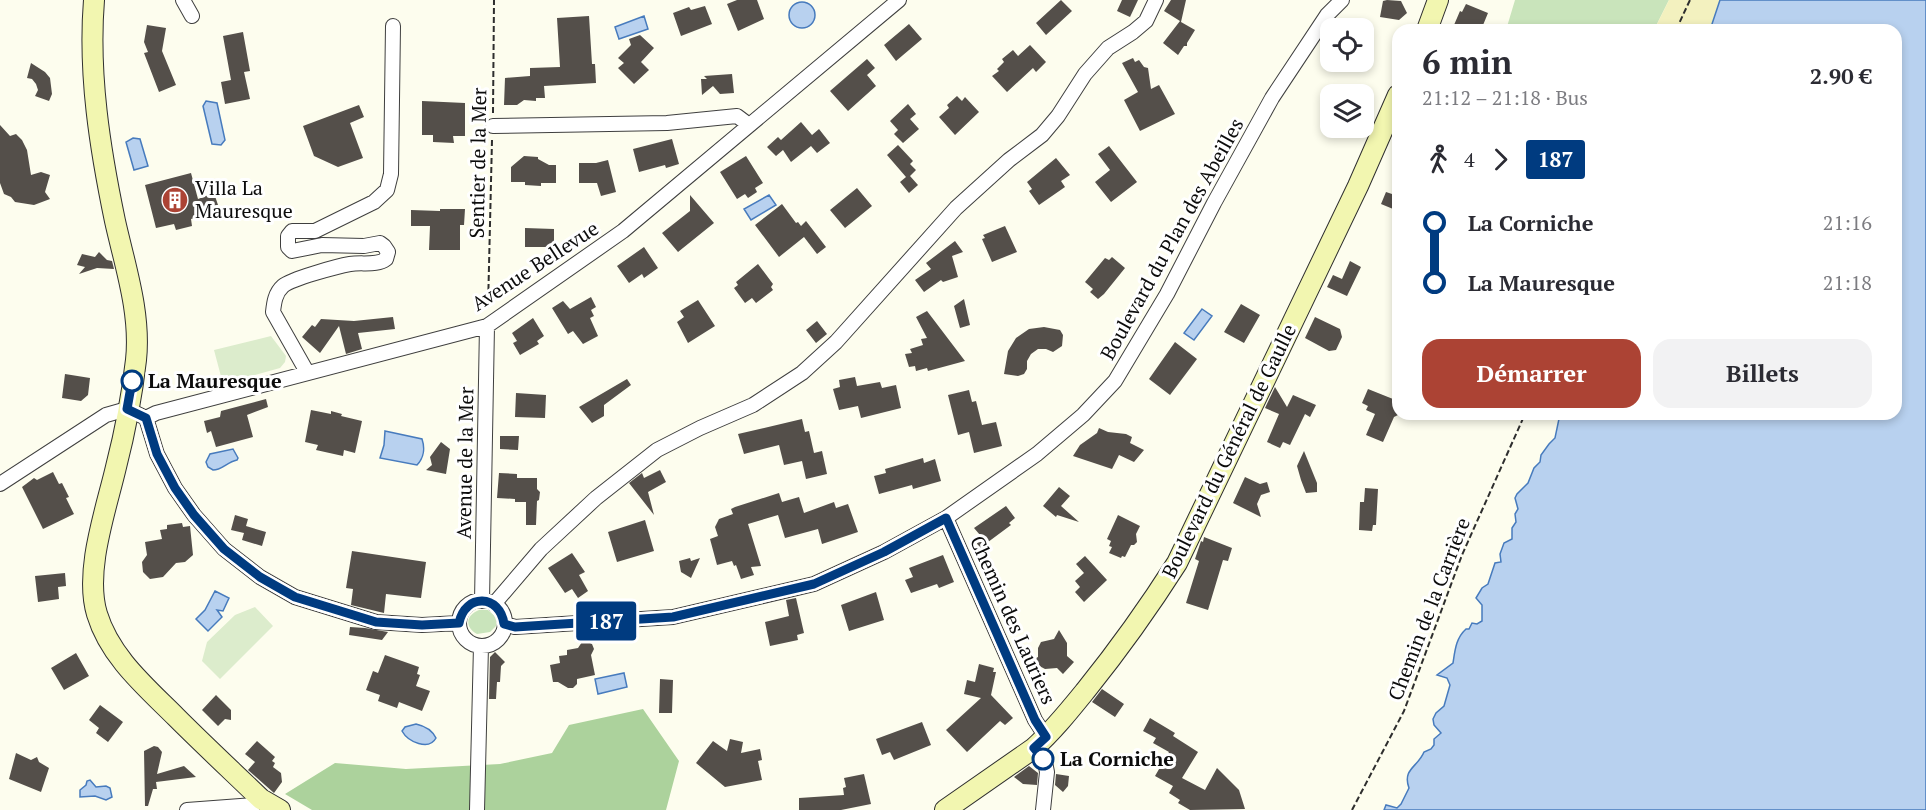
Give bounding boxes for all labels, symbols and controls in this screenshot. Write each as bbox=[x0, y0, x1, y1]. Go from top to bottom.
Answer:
map controls bbox=[1320, 18, 1374, 138]
button: locate bbox=[1320, 18, 1374, 72]
text: 6 min bbox=[1422, 40, 1512, 83]
text: 2.90 € bbox=[1810, 61, 1872, 90]
button: layers bbox=[1320, 84, 1374, 138]
text: 21:12 – 21:18 · Bus bbox=[1422, 84, 1588, 111]
street label: Sentier de la Mer bbox=[463, 87, 492, 239]
street label: Boulevard du Plan des Abeilles bbox=[1094, 113, 1249, 364]
icon: walk bbox=[1422, 143, 1455, 176]
icon: forward bbox=[1484, 143, 1517, 176]
text: 187 bbox=[1538, 145, 1573, 173]
text: 4 bbox=[1464, 146, 1475, 173]
place label: Villa La Mauresque bbox=[195, 174, 293, 224]
building icon: Villa La Mauresque bbox=[160, 185, 190, 215]
text: La Corniche bbox=[1468, 208, 1593, 237]
text: 21:16 bbox=[1823, 209, 1872, 236]
street label: Avenue Bellevue bbox=[466, 214, 603, 317]
text: La Mauresque bbox=[1468, 268, 1615, 297]
text: 21:18 bbox=[1823, 269, 1872, 296]
street label: Boulevard du Général de Gaulle bbox=[1155, 319, 1302, 582]
button: Démarrer bbox=[1422, 339, 1641, 408]
button: Billets bbox=[1653, 339, 1872, 408]
place label: La Mauresque bbox=[148, 367, 282, 394]
marker: La Mauresque bbox=[121, 370, 143, 392]
street label: Avenue de la Mer bbox=[450, 386, 479, 539]
street label: Chemin de la Carrière bbox=[1381, 513, 1476, 704]
street label: Chemin des Lauriers bbox=[964, 531, 1063, 708]
line badge: 187 bbox=[572, 602, 640, 640]
text: 187 bbox=[588, 607, 624, 635]
place label: La Corniche bbox=[1060, 745, 1174, 772]
marker: La Corniche bbox=[1032, 748, 1054, 770]

